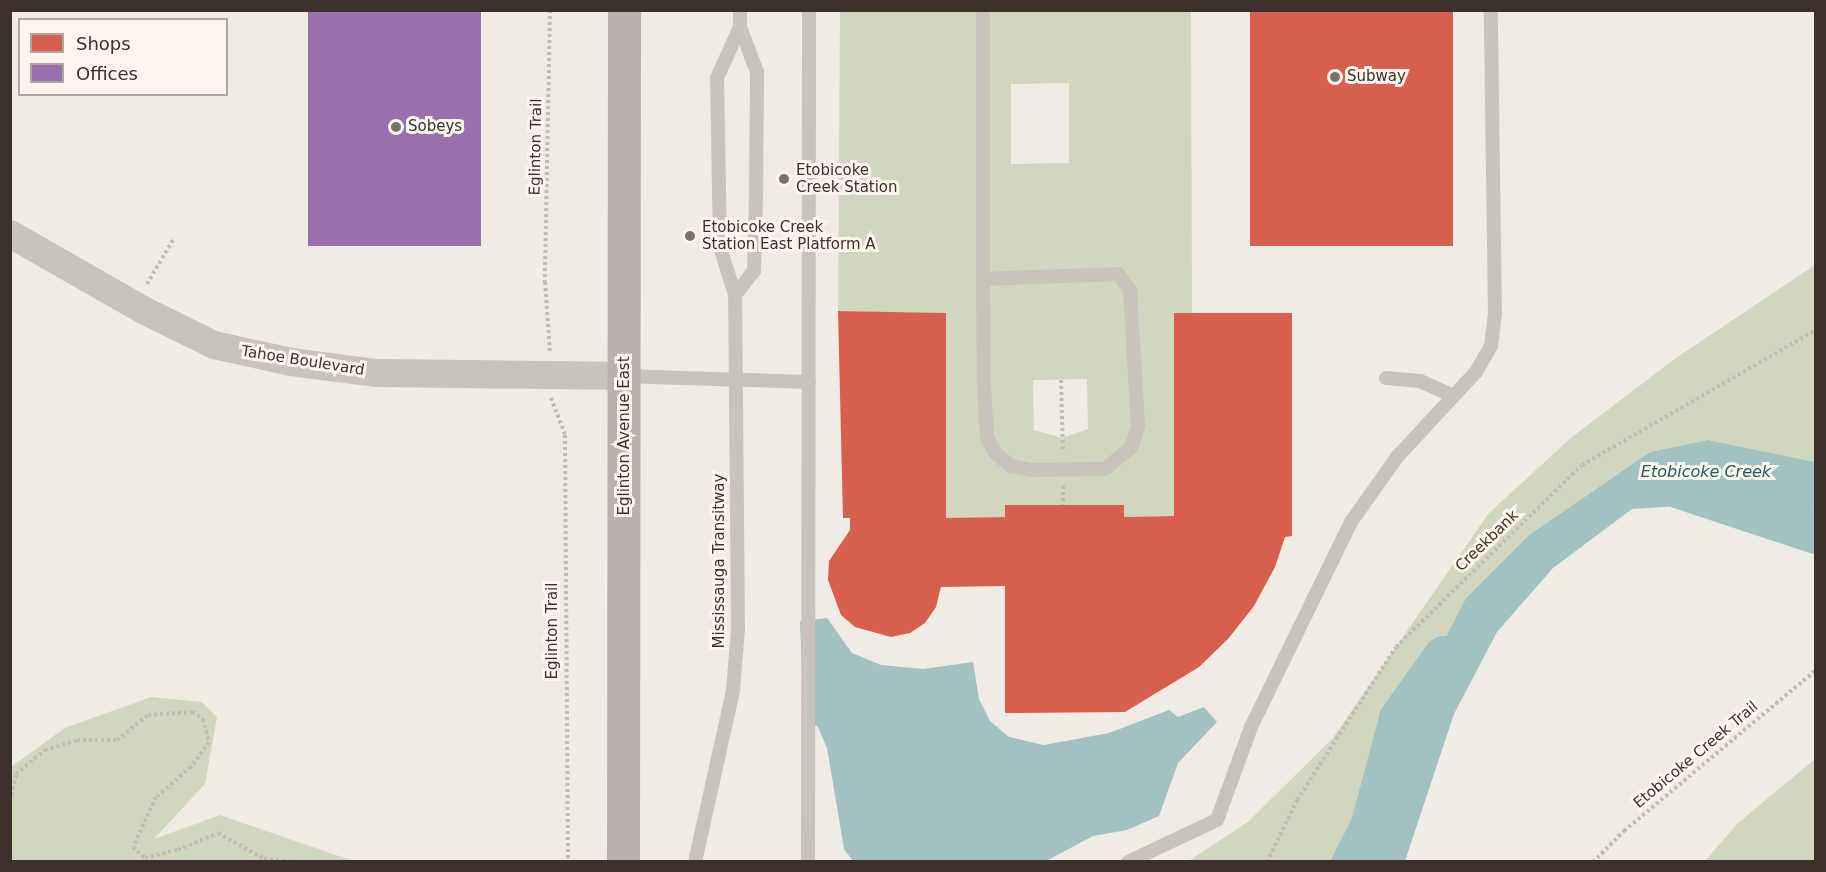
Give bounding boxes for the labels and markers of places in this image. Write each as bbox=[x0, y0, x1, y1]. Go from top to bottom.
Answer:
place label: Subway bbox=[1347, 68, 1406, 86]
marker: Subway bbox=[1328, 70, 1342, 84]
place label: Sobeys bbox=[408, 118, 462, 136]
marker: Sobeys bbox=[389, 120, 403, 134]
place label: Etobicoke Creek Station bbox=[796, 161, 898, 196]
marker: Etobicoke Creek Station bbox=[777, 172, 791, 186]
place label: Etobicoke Creek Station East Platform A bbox=[702, 218, 876, 253]
marker: Etobicoke Creek Station East Platform A bbox=[683, 229, 697, 243]

